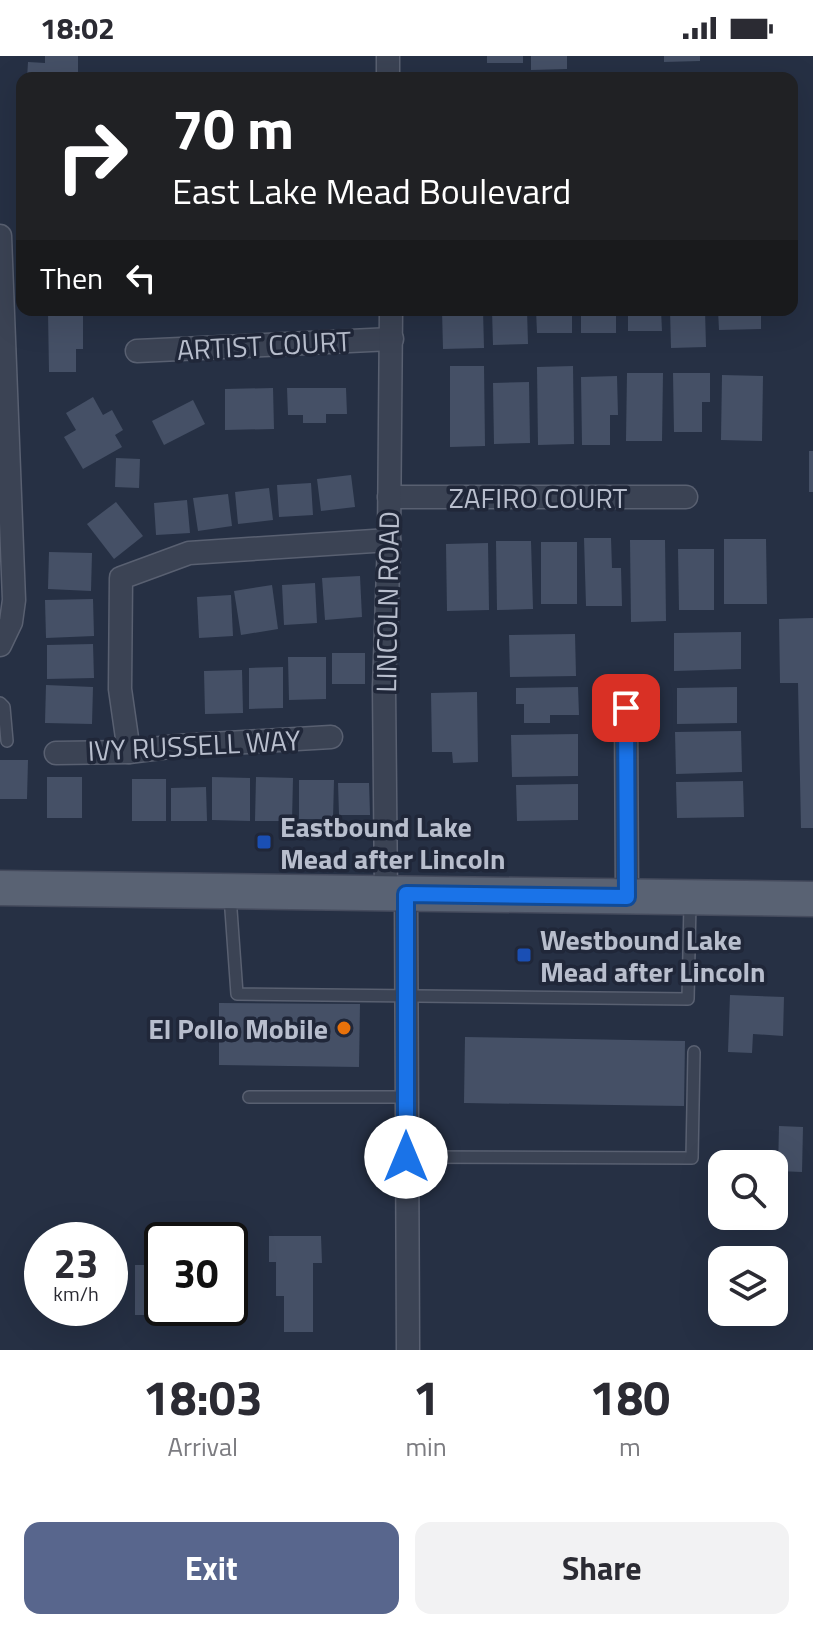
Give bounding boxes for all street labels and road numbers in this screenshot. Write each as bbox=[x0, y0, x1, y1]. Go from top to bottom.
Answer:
street label: ARTIST COURT bbox=[176, 319, 353, 371]
street label: ZAFIRO COURT bbox=[449, 476, 627, 519]
street label: LINCOLN ROAD bbox=[364, 511, 410, 693]
street label: IVY RUSSELL WAY bbox=[86, 718, 302, 772]

